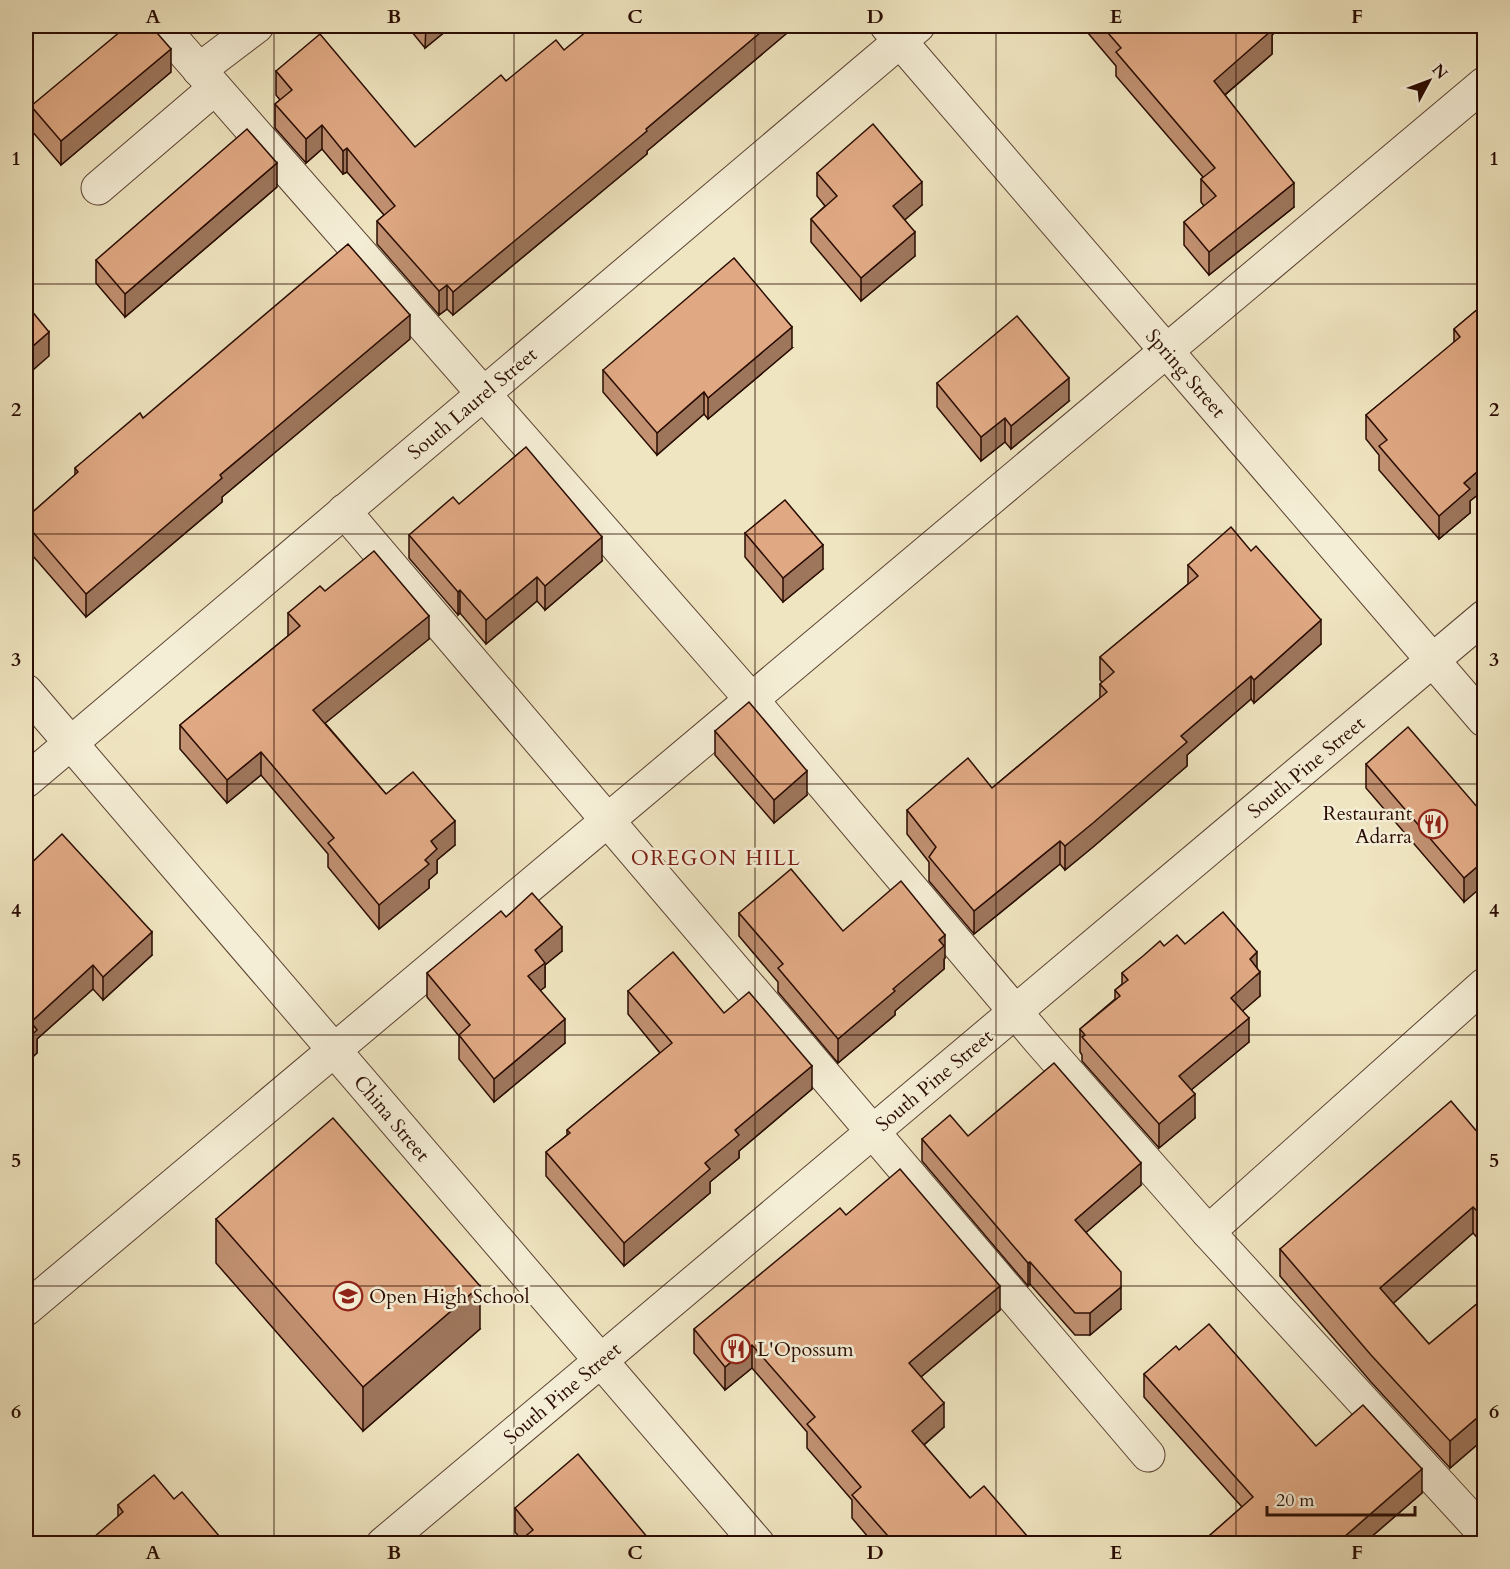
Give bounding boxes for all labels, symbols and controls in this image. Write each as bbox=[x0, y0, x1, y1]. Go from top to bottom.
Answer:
text: A bbox=[145, 3, 161, 30]
text: B bbox=[387, 3, 401, 30]
text: C bbox=[627, 3, 643, 30]
text: D bbox=[866, 3, 884, 30]
text: E bbox=[1110, 3, 1122, 30]
text: F bbox=[1351, 3, 1363, 30]
north arrow bbox=[1399, 51, 1459, 111]
text: N bbox=[1427, 59, 1452, 84]
text: 1 bbox=[11, 145, 21, 172]
text: 1 bbox=[1489, 145, 1499, 172]
street label: Spring Street bbox=[1139, 323, 1232, 424]
street label: South Laurel Street bbox=[402, 341, 543, 466]
text: 2 bbox=[11, 396, 21, 423]
text: 2 bbox=[1489, 396, 1499, 423]
text: 3 bbox=[11, 646, 21, 673]
text: 3 bbox=[1489, 646, 1499, 673]
street label: South Pine Street bbox=[1242, 710, 1371, 825]
place label: Restaurant Adarra bbox=[1323, 800, 1413, 850]
restaurant icon: Restaurant Adarra bbox=[1417, 808, 1449, 840]
district label: OREGON HILL bbox=[631, 844, 801, 873]
text: 4 bbox=[11, 897, 21, 924]
text: 4 bbox=[1489, 897, 1499, 924]
street label: South Pine Street bbox=[870, 1023, 999, 1138]
street label: China Street bbox=[347, 1069, 436, 1168]
text: 5 bbox=[11, 1147, 21, 1174]
text: 5 bbox=[1489, 1147, 1499, 1174]
school or university icon: Open High School bbox=[332, 1280, 364, 1312]
place label: Open High School bbox=[369, 1283, 529, 1310]
restaurant icon: L'Opossum bbox=[720, 1333, 752, 1365]
street label: South Pine Street bbox=[498, 1336, 627, 1451]
place label: L'Opossum bbox=[757, 1336, 854, 1363]
text: 6 bbox=[11, 1398, 21, 1425]
text: 6 bbox=[1489, 1398, 1499, 1425]
scale bar bbox=[1267, 1479, 1416, 1517]
text: 20 m bbox=[1276, 1488, 1315, 1513]
text: A bbox=[145, 1539, 161, 1566]
text: B bbox=[387, 1539, 401, 1566]
text: C bbox=[627, 1539, 643, 1566]
text: D bbox=[866, 1539, 884, 1566]
text: E bbox=[1110, 1539, 1122, 1566]
text: F bbox=[1351, 1539, 1363, 1566]

